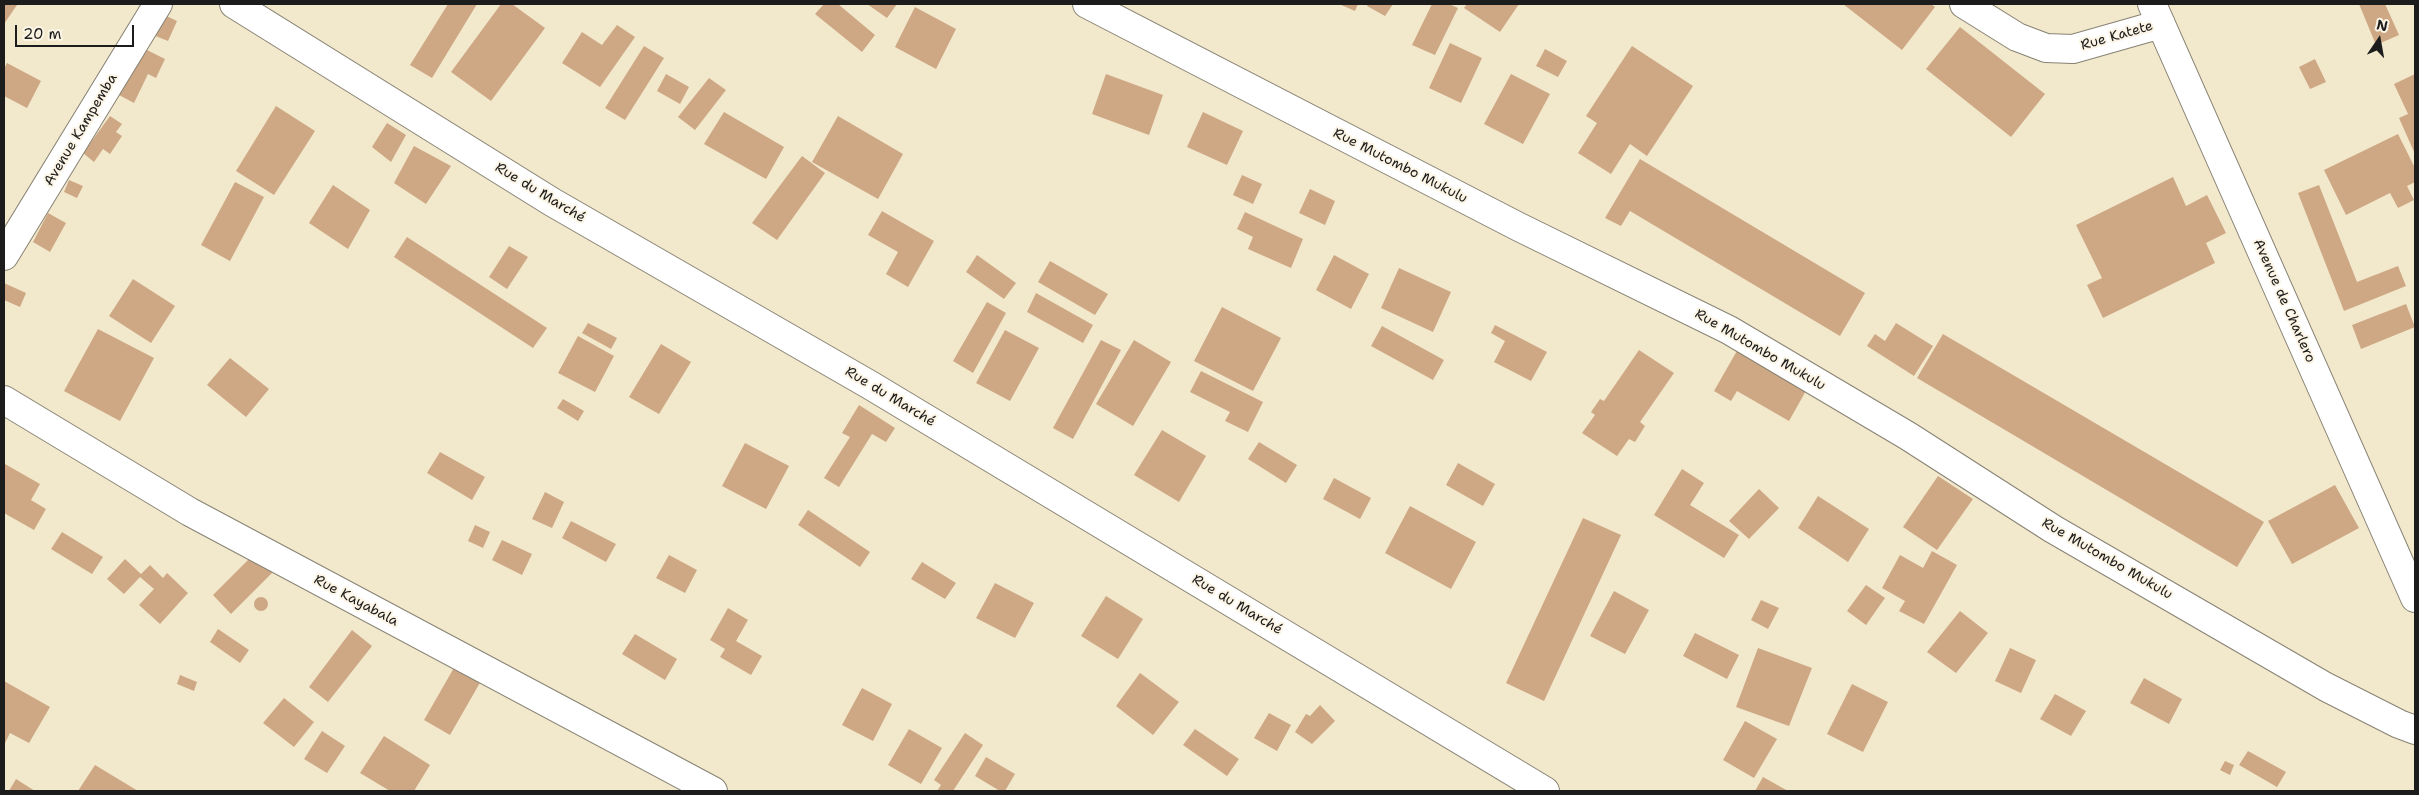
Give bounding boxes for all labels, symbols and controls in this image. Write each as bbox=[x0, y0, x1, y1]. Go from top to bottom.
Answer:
scale bar bbox=[18, 15, 136, 47]
north arrow bbox=[2354, 15, 2404, 65]
text: N bbox=[2375, 15, 2389, 35]
street label: Rue Katete bbox=[2079, 18, 2155, 54]
text: 20 m bbox=[23, 24, 62, 44]
street label: Avenue Kampemba bbox=[41, 71, 121, 189]
street label: Rue Mutombo Mukulu bbox=[1330, 125, 1470, 207]
street label: Rue du Marché bbox=[492, 159, 588, 227]
street label: Avenue de Charlero bbox=[2249, 237, 2319, 365]
street label: Rue Mutombo Mukulu bbox=[1692, 306, 1828, 394]
street label: Rue du Marché bbox=[842, 363, 938, 431]
street label: Rue Mutombo Mukulu bbox=[2039, 515, 2175, 603]
street label: Rue du Marché bbox=[1189, 571, 1285, 639]
street label: Rue Kayabala bbox=[311, 572, 401, 630]

